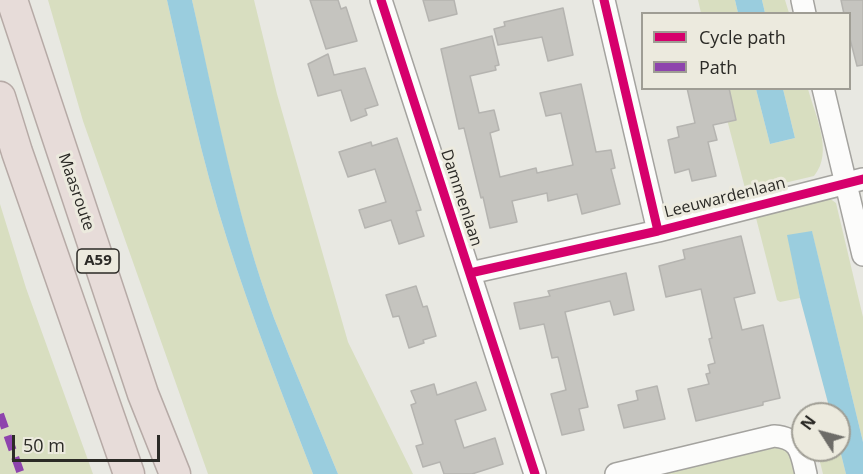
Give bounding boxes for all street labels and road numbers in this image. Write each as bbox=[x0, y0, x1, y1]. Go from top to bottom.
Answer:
street label: Dammenlaan bbox=[436, 147, 486, 249]
street label: Maasroute bbox=[54, 151, 98, 233]
street label: Leeuwardenlaan bbox=[662, 174, 788, 222]
road number: A59 bbox=[77, 249, 119, 273]

